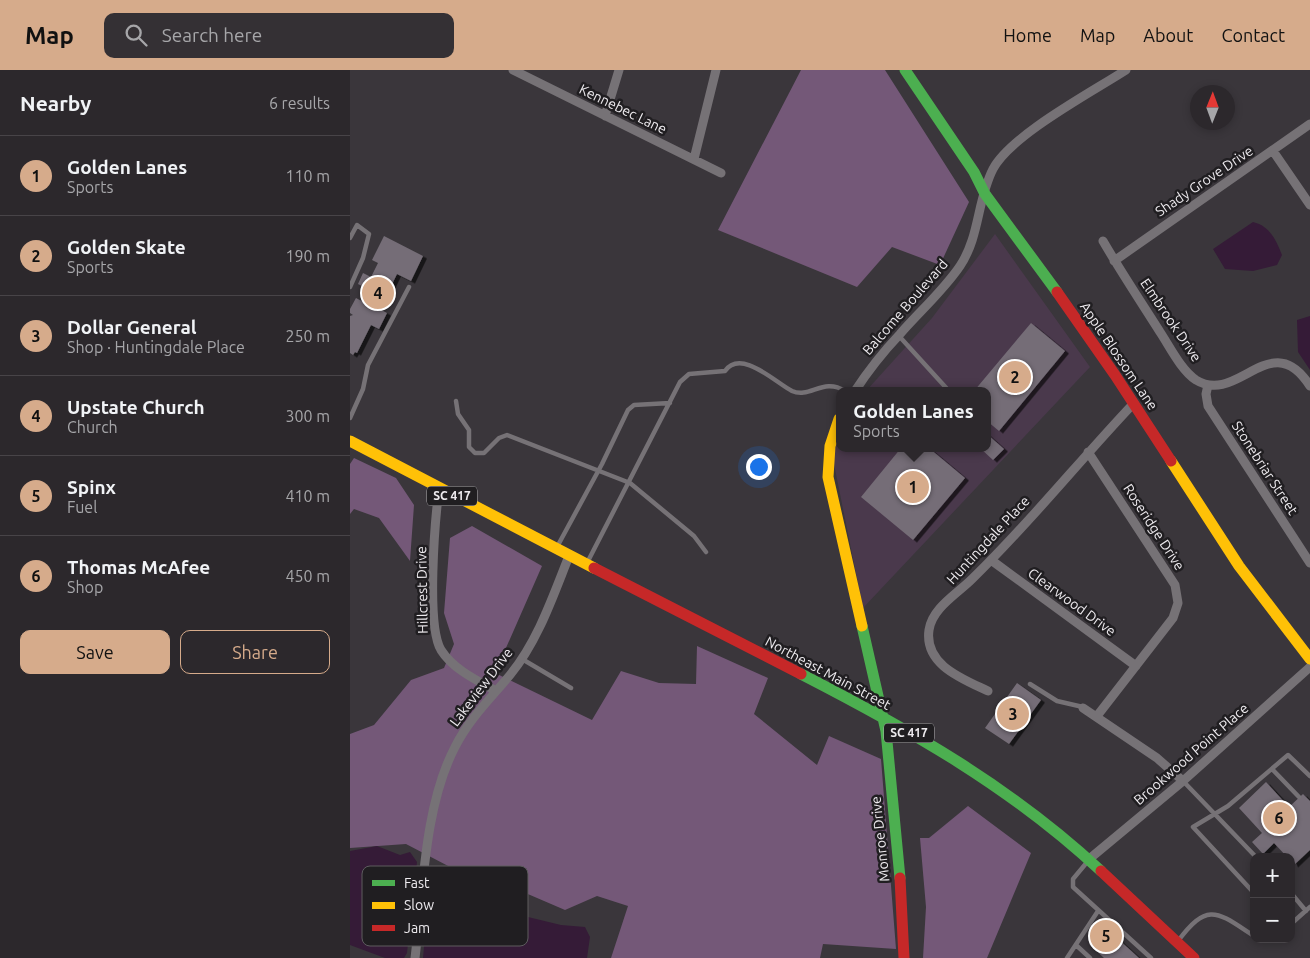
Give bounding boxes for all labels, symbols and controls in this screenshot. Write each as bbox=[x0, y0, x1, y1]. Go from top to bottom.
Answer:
search box bbox=[104, 13, 454, 58]
icon: search bbox=[122, 21, 150, 49]
text: Map bbox=[25, 22, 74, 49]
text: Search here bbox=[162, 24, 262, 46]
text: Home bbox=[1003, 25, 1052, 45]
text: Map bbox=[1080, 25, 1115, 45]
text: About bbox=[1143, 25, 1193, 45]
text: Contact bbox=[1221, 25, 1285, 45]
street label: Kennebec Lane bbox=[577, 81, 669, 137]
north arrow bbox=[1190, 85, 1235, 130]
text: Nearby bbox=[20, 91, 91, 115]
text: 6 results bbox=[269, 94, 330, 112]
street label: Shady Grove Drive bbox=[1152, 142, 1256, 220]
text: Golden Lanes bbox=[67, 156, 187, 178]
text: 1 bbox=[31, 167, 41, 185]
text: 110 m bbox=[285, 167, 330, 185]
text: Sports bbox=[67, 178, 113, 196]
text: Golden Skate bbox=[67, 236, 186, 258]
text: 2 bbox=[31, 247, 41, 265]
text: 190 m bbox=[285, 247, 330, 265]
street label: Balcome Boulevard bbox=[859, 256, 951, 358]
text: Sports bbox=[67, 258, 113, 276]
pin: 4 bbox=[362, 274, 394, 312]
street label: Elmbrook Drive bbox=[1137, 275, 1205, 365]
street label: Apple Blossom Lane bbox=[1077, 299, 1161, 413]
text: Dollar General bbox=[67, 316, 197, 338]
text: 3 bbox=[31, 327, 41, 345]
text: 250 m bbox=[285, 327, 330, 345]
text: Shop · Huntingdale Place bbox=[67, 338, 245, 356]
pin: 2 bbox=[999, 358, 1031, 396]
popup bbox=[836, 387, 991, 452]
text: Upstate Church bbox=[67, 396, 205, 418]
text: Golden Lanes bbox=[853, 400, 974, 422]
text: 4 bbox=[31, 407, 41, 425]
text: 300 m bbox=[285, 407, 330, 425]
text: Church bbox=[67, 418, 118, 436]
street label: Stonebriar Street bbox=[1229, 418, 1302, 518]
text: Sports bbox=[853, 422, 900, 440]
your location bbox=[746, 454, 772, 480]
pin: 1 bbox=[897, 468, 929, 506]
text: Spinx bbox=[67, 476, 116, 498]
street label: Roseridge Drive bbox=[1120, 481, 1188, 573]
road number: SC 417 bbox=[427, 486, 477, 506]
text: 5 bbox=[31, 487, 41, 505]
text: 410 m bbox=[285, 487, 330, 505]
street label: Huntingdale Place bbox=[943, 493, 1033, 587]
text: Fuel bbox=[67, 498, 97, 516]
street label: Hillcrest Drive bbox=[413, 546, 431, 634]
text: Thomas McAfee bbox=[67, 556, 210, 578]
street label: Clearwood Drive bbox=[1025, 565, 1119, 639]
text: 6 bbox=[31, 567, 41, 585]
text: 450 m bbox=[285, 567, 330, 585]
text: Shop bbox=[67, 578, 103, 596]
button: Save bbox=[20, 630, 170, 674]
button: Share bbox=[180, 630, 330, 674]
street label: Northeast Main Street bbox=[763, 633, 894, 713]
street label: Lakeview Drive bbox=[446, 645, 516, 729]
pin: 3 bbox=[997, 695, 1029, 733]
street label: Brookwood Point Place bbox=[1131, 700, 1251, 808]
road number: SC 417 bbox=[884, 724, 934, 742]
street label: Monroe Drive bbox=[868, 795, 892, 883]
pin: 6 bbox=[1263, 799, 1295, 837]
map controls bbox=[1250, 853, 1295, 943]
button: + bbox=[1250, 853, 1295, 898]
legend bbox=[362, 866, 528, 946]
text: Fast bbox=[404, 875, 430, 891]
text: Slow bbox=[404, 897, 434, 913]
button: − bbox=[1250, 898, 1295, 943]
pin: 5 bbox=[1090, 917, 1122, 955]
text: Jam bbox=[404, 920, 430, 936]

